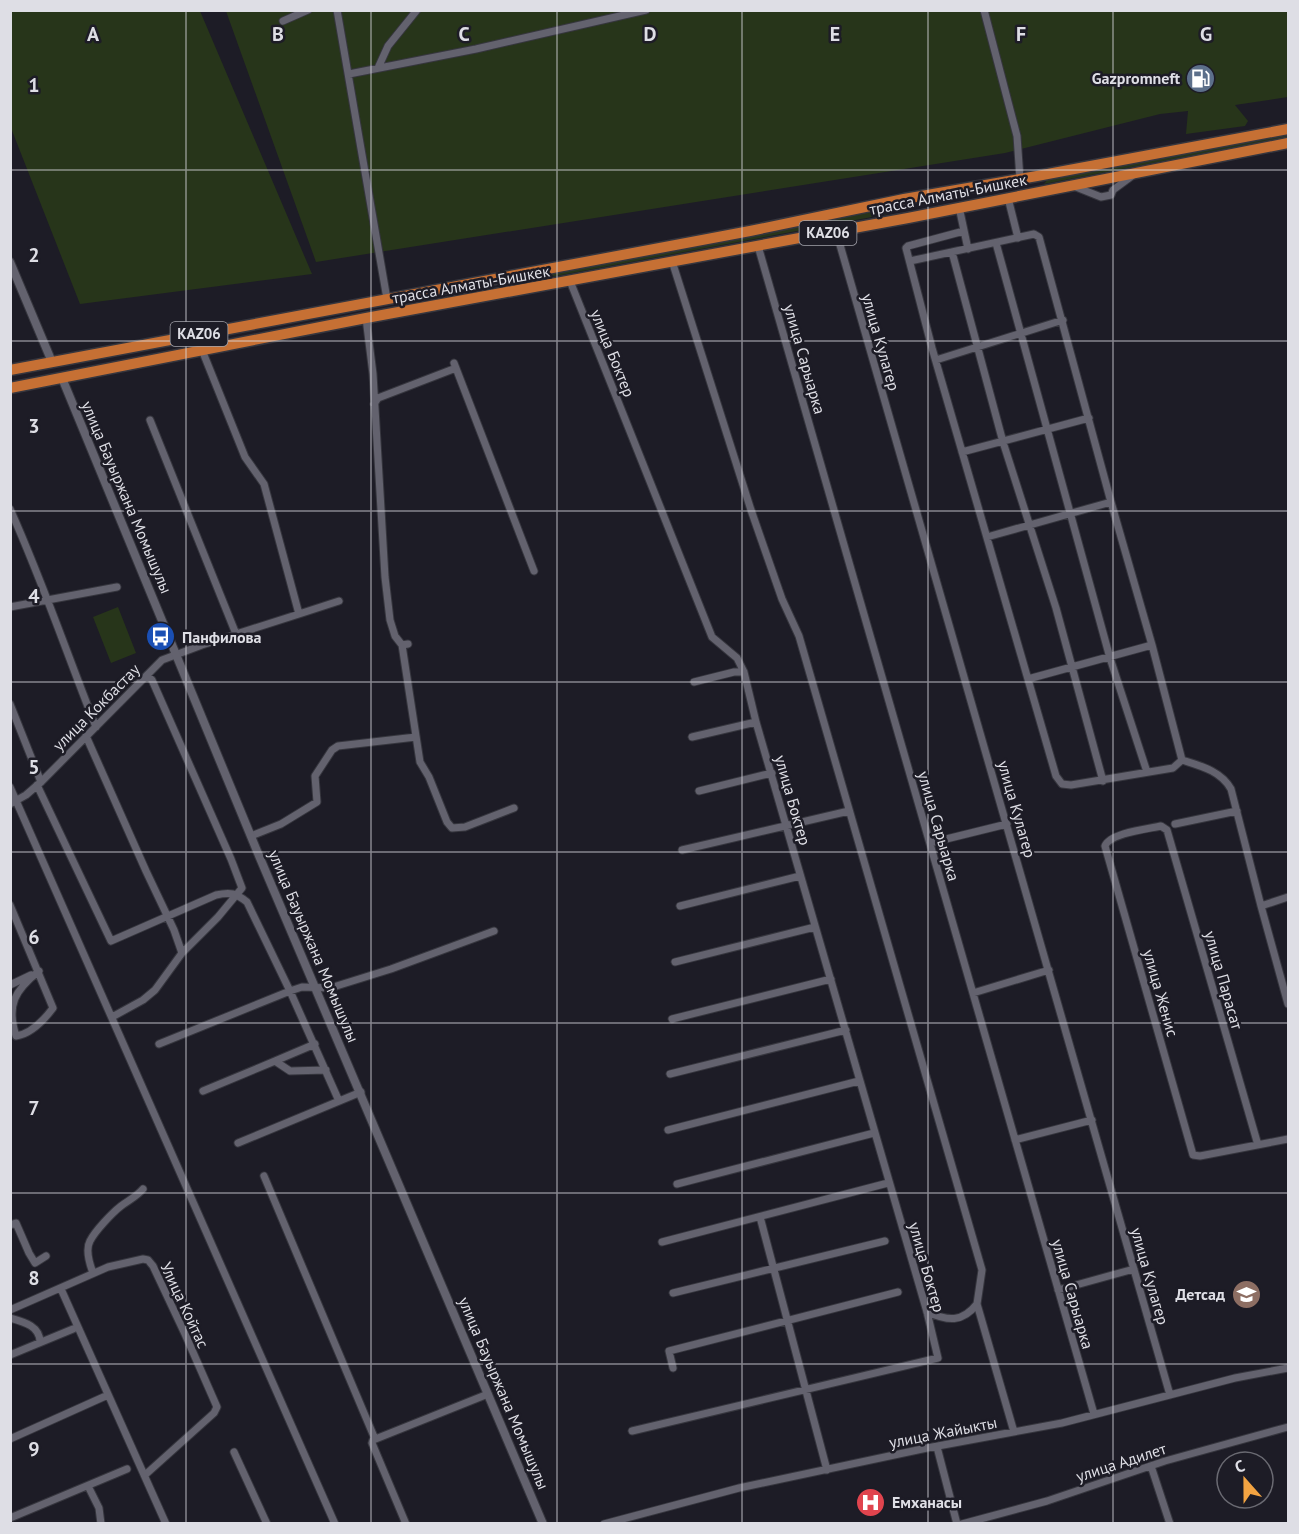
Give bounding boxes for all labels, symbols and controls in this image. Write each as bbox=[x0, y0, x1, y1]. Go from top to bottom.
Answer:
text: A bbox=[87, 21, 100, 47]
text: B bbox=[272, 21, 284, 47]
text: C bbox=[458, 21, 470, 47]
text: D bbox=[644, 21, 657, 47]
text: E bbox=[830, 21, 840, 47]
text: F bbox=[1016, 21, 1026, 47]
text: G bbox=[1200, 21, 1212, 47]
fuel station icon: Gazpromneft bbox=[1185, 62, 1217, 94]
place label: Gazpromneft bbox=[1092, 68, 1180, 88]
text: 1 bbox=[28, 72, 40, 98]
street label: трасса Алматы-Бишкек bbox=[868, 169, 1029, 219]
road number: KАZ06 bbox=[800, 221, 856, 245]
text: 2 bbox=[28, 242, 40, 268]
street label: трасса Алматы-Бишкек bbox=[391, 260, 552, 308]
street label: улица Кулагер bbox=[858, 291, 904, 393]
street label: улица Сарыарка bbox=[780, 302, 830, 416]
street label: улица Боктер bbox=[586, 306, 640, 400]
road number: KАZ06 bbox=[170, 322, 228, 346]
street label: улица Бауыржана Момышулы bbox=[77, 398, 177, 596]
text: 3 bbox=[28, 413, 40, 439]
text: 4 bbox=[28, 583, 40, 609]
bus stop icon: Панфилова bbox=[145, 621, 177, 653]
place label: Панфилова bbox=[182, 627, 262, 647]
street label: улица Кокбастау bbox=[48, 659, 144, 755]
street label: улица Боктер bbox=[771, 753, 815, 847]
text: 5 bbox=[28, 754, 40, 780]
street label: улица Кулагер bbox=[994, 758, 1040, 860]
street label: улица Сарыарка bbox=[914, 769, 964, 883]
street label: улица Бауыржана Момышулы bbox=[264, 847, 364, 1045]
text: 6 bbox=[28, 924, 40, 950]
street label: улица Парасат bbox=[1200, 928, 1248, 1032]
street label: улица Женис bbox=[1139, 947, 1183, 1039]
text: 7 bbox=[28, 1095, 40, 1121]
street label: улица Боктер bbox=[905, 1220, 949, 1314]
street label: улица Кулагер bbox=[1127, 1225, 1173, 1327]
street label: улица Сарыарка bbox=[1048, 1237, 1098, 1351]
street label: Улица Койтас bbox=[156, 1259, 214, 1351]
text: 8 bbox=[28, 1265, 40, 1291]
school or university icon: Детсад bbox=[1230, 1278, 1262, 1310]
place label: Детсад bbox=[1176, 1284, 1225, 1304]
street label: улица Бауыржана Момышулы bbox=[454, 1294, 554, 1492]
street label: улица Жайыкты bbox=[887, 1412, 999, 1452]
text: 9 bbox=[28, 1436, 40, 1462]
street label: улица Адилет bbox=[1073, 1438, 1169, 1486]
north arrow bbox=[1215, 1450, 1275, 1510]
text: С bbox=[1232, 1455, 1247, 1477]
hospital icon: Емханасы bbox=[855, 1486, 887, 1518]
place label: Емханасы bbox=[892, 1492, 962, 1512]

